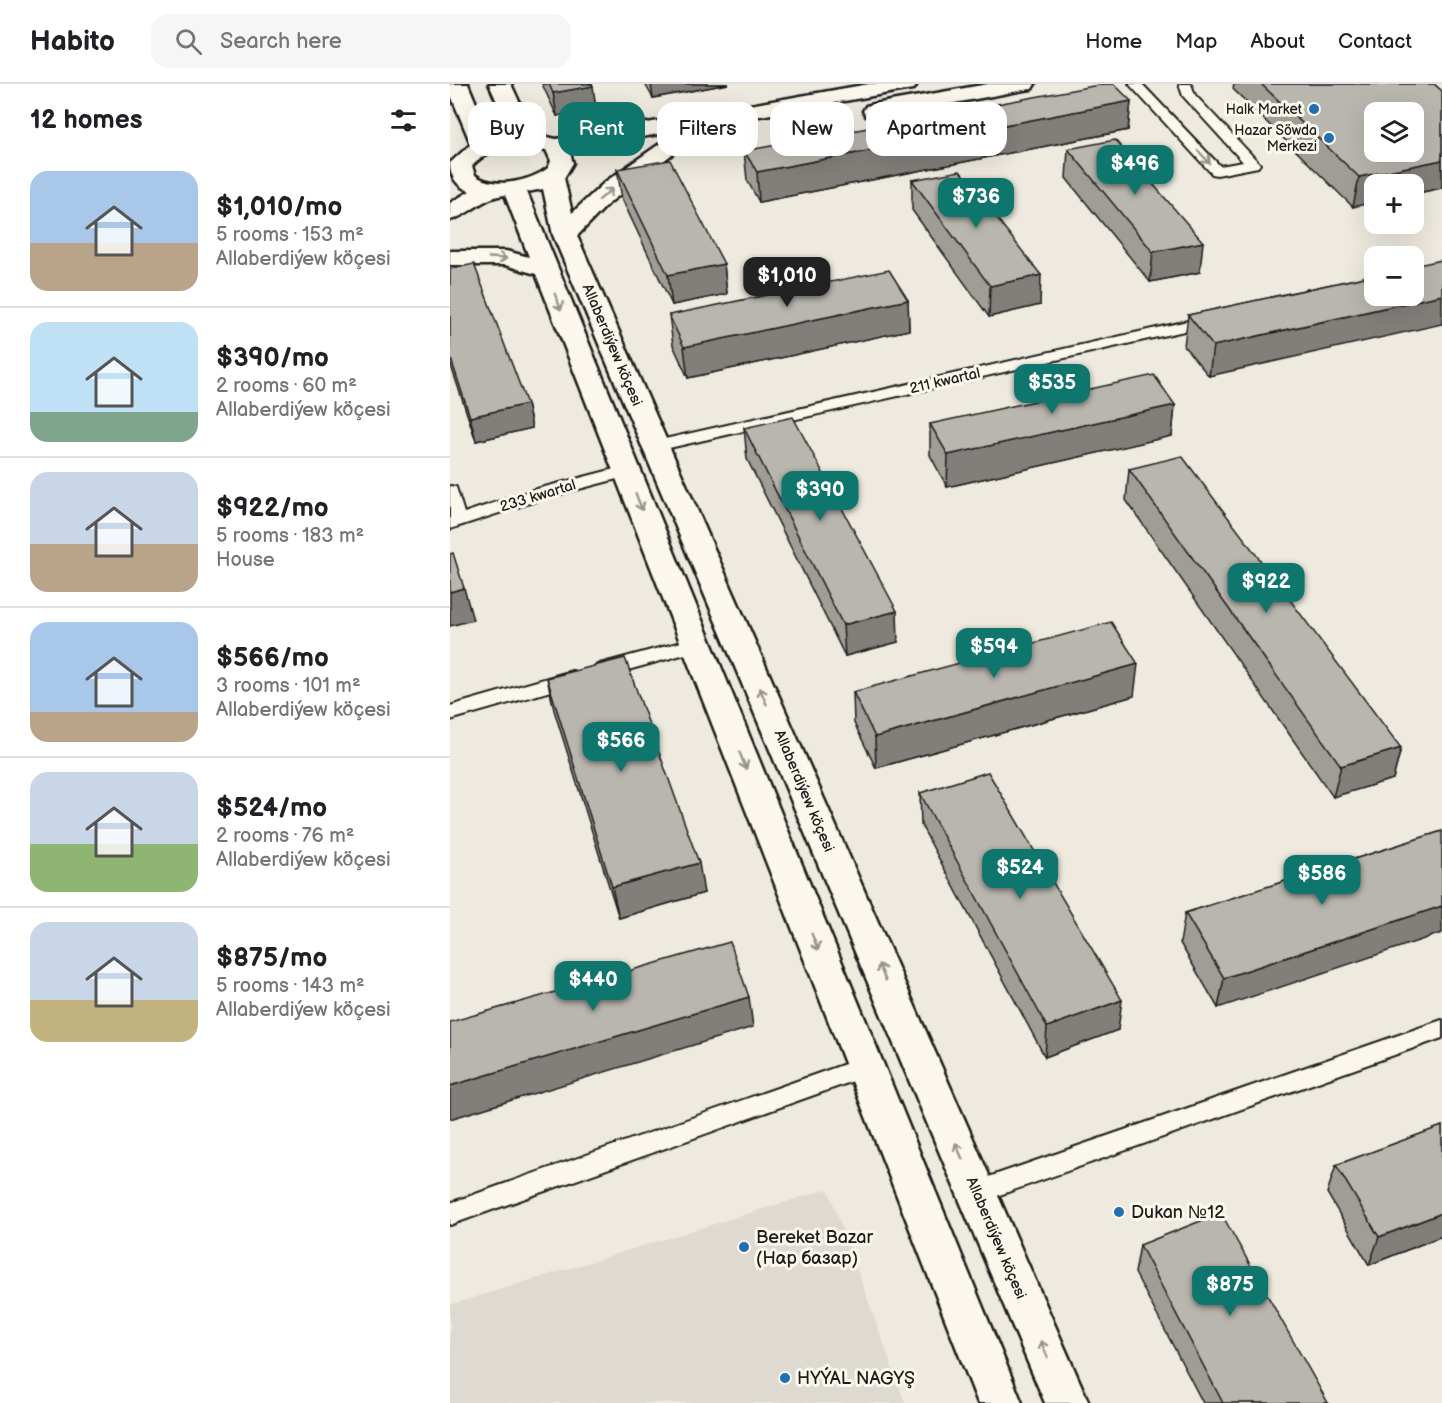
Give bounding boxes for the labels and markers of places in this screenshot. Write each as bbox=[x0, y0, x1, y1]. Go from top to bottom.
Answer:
place label: Halk Market bbox=[1226, 101, 1303, 118]
marker: Halk Market bbox=[1307, 102, 1321, 116]
place label: Hazar Söwda Merkezi bbox=[1234, 122, 1317, 155]
marker: Hazar Söwda Merkezi bbox=[1322, 131, 1336, 145]
pin: $496 bbox=[1099, 145, 1171, 196]
pin: $736 bbox=[940, 178, 1012, 229]
pin: $1,010 bbox=[738, 257, 836, 308]
pin: $535 bbox=[1016, 364, 1088, 415]
pin: $390 bbox=[784, 471, 856, 522]
pin: $922 bbox=[1230, 563, 1302, 614]
pin: $594 bbox=[958, 628, 1030, 679]
pin: $566 bbox=[585, 722, 657, 773]
pin: $524 bbox=[984, 849, 1056, 900]
pin: $586 bbox=[1286, 855, 1358, 906]
pin: $440 bbox=[557, 961, 629, 1012]
place label: Dukan №12 bbox=[1131, 1202, 1225, 1223]
marker: Dukan №12 bbox=[1112, 1205, 1126, 1219]
place label: Bereket Bazar (Нар базар) bbox=[756, 1227, 873, 1269]
marker: Bereket Bazar (Нар базар) bbox=[737, 1240, 751, 1254]
pin: $875 bbox=[1194, 1266, 1266, 1317]
place label: HYÝAL NAGYŞ bbox=[797, 1366, 915, 1389]
marker: HYÝAL NAGYŞ bbox=[778, 1371, 792, 1385]

